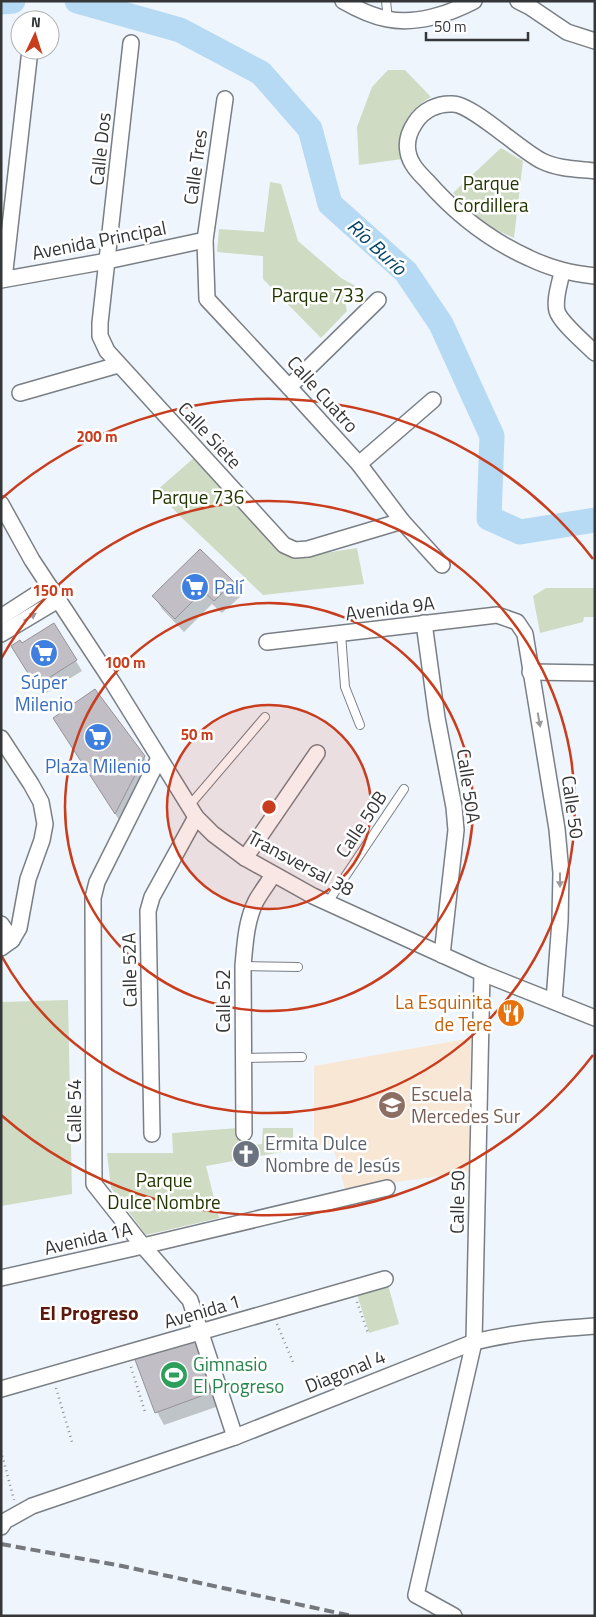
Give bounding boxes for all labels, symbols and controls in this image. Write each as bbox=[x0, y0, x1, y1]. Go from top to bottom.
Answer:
north arrow bbox=[10, 10, 60, 60]
scale bar bbox=[426, 10, 528, 42]
text: N bbox=[30, 11, 42, 32]
text: 50 m bbox=[434, 15, 467, 38]
street label: Calle Dos bbox=[81, 111, 118, 187]
street label: Calle Tres bbox=[175, 127, 214, 206]
park label: Parque Cordillera bbox=[453, 168, 529, 219]
water label: Río Burío bbox=[341, 211, 415, 283]
street label: Avenida Principal bbox=[29, 212, 169, 267]
park label: Parque 733 bbox=[272, 280, 364, 309]
street label: Calle Cuatro bbox=[281, 349, 366, 439]
street label: Calle Siete bbox=[172, 395, 249, 475]
text: 200 m bbox=[76, 425, 118, 448]
park label: Parque 736 bbox=[152, 482, 244, 511]
supermarket icon: Palí bbox=[180, 572, 210, 602]
place label: Palí bbox=[214, 572, 245, 601]
text: 150 m bbox=[32, 579, 74, 602]
street label: Avenida 9A bbox=[344, 588, 436, 627]
one-way arrow bbox=[23, 613, 36, 622]
supermarket icon: Súper Milenio bbox=[29, 638, 59, 668]
text: 100 m bbox=[104, 651, 146, 674]
place label: Súper Milenio bbox=[15, 667, 73, 718]
one-way arrow bbox=[535, 712, 543, 728]
supermarket icon: Plaza Milenio bbox=[83, 722, 113, 752]
text: 50 m bbox=[181, 723, 213, 746]
street label: Calle 50A bbox=[450, 747, 489, 825]
place label: Plaza Milenio bbox=[45, 751, 151, 780]
street label: Calle 50 bbox=[555, 773, 592, 840]
street label: Calle 50B bbox=[327, 784, 394, 863]
centre of rings bbox=[260, 798, 278, 816]
street label: Transversal 38 bbox=[243, 822, 360, 903]
one-way arrow bbox=[556, 873, 564, 889]
street label: Calle 52A bbox=[113, 932, 144, 1008]
street label: Calle 52 bbox=[208, 969, 237, 1033]
place label: La Esquinita de Tere bbox=[395, 987, 492, 1038]
restaurant icon: La Esquinita de Tere bbox=[496, 998, 526, 1028]
street label: Calle 54 bbox=[59, 1079, 88, 1143]
place label: Escuela Mercedes Sur bbox=[411, 1079, 521, 1130]
school or university icon: Escuela Mercedes Sur bbox=[377, 1090, 407, 1120]
place label: Ermita Dulce Nombre de Jesús bbox=[265, 1128, 401, 1179]
church icon: Ermita Dulce Nombre de Jesús bbox=[231, 1139, 261, 1169]
park label: Parque Dulce Nombre bbox=[107, 1165, 221, 1216]
street label: Calle 50 bbox=[441, 1170, 472, 1234]
street label: Avenida 1A bbox=[41, 1213, 135, 1262]
street label: Avenida 1 bbox=[160, 1286, 243, 1335]
district label: El Progreso bbox=[39, 1297, 139, 1328]
street label: Diagonal 4 bbox=[300, 1341, 389, 1400]
place label: Gimnasio El Progreso bbox=[193, 1349, 284, 1400]
sports icon: Gimnasio El Progreso bbox=[159, 1360, 189, 1390]

